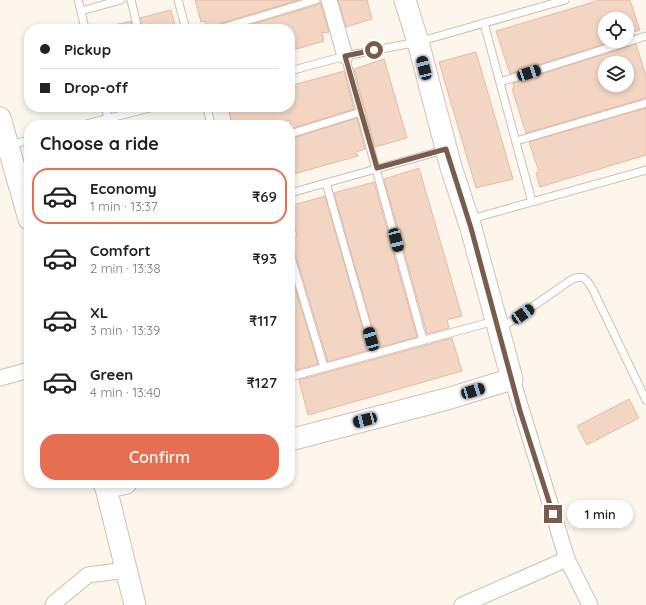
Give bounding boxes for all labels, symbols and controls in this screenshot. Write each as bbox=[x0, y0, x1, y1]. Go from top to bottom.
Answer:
map controls bbox=[598, 12, 634, 92]
button: locate bbox=[598, 12, 634, 48]
text: Pickup bbox=[64, 40, 111, 59]
route start bbox=[365, 41, 383, 59]
car bbox=[415, 55, 433, 81]
button: layers bbox=[598, 56, 634, 92]
car bbox=[516, 64, 542, 82]
text: Drop-off bbox=[64, 78, 128, 97]
text: Choose a ride bbox=[40, 132, 159, 155]
icon: car bbox=[42, 178, 78, 214]
text: Economy bbox=[90, 179, 157, 198]
text: ₹69 bbox=[252, 187, 277, 206]
text: 1 min · 13:37 bbox=[90, 198, 158, 214]
car bbox=[387, 227, 405, 253]
icon: car bbox=[42, 240, 78, 276]
text: Comfort bbox=[90, 241, 151, 260]
text: ₹93 bbox=[252, 249, 277, 268]
text: 2 min · 13:38 bbox=[90, 260, 160, 276]
icon: car bbox=[42, 302, 78, 338]
car bbox=[510, 302, 536, 326]
text: XL bbox=[90, 303, 108, 322]
text: ₹117 bbox=[249, 311, 277, 330]
text: 3 min · 13:39 bbox=[90, 322, 160, 338]
car bbox=[362, 326, 380, 352]
icon: car bbox=[42, 364, 78, 400]
text: Green bbox=[90, 365, 133, 384]
text: ₹127 bbox=[246, 373, 277, 392]
car bbox=[460, 382, 486, 400]
text: 4 min · 13:40 bbox=[90, 384, 161, 400]
car bbox=[352, 411, 378, 429]
button: Confirm bbox=[40, 434, 279, 480]
callout: 1 min bbox=[567, 500, 633, 528]
route end bbox=[544, 505, 562, 523]
text: 1 min bbox=[584, 506, 616, 522]

